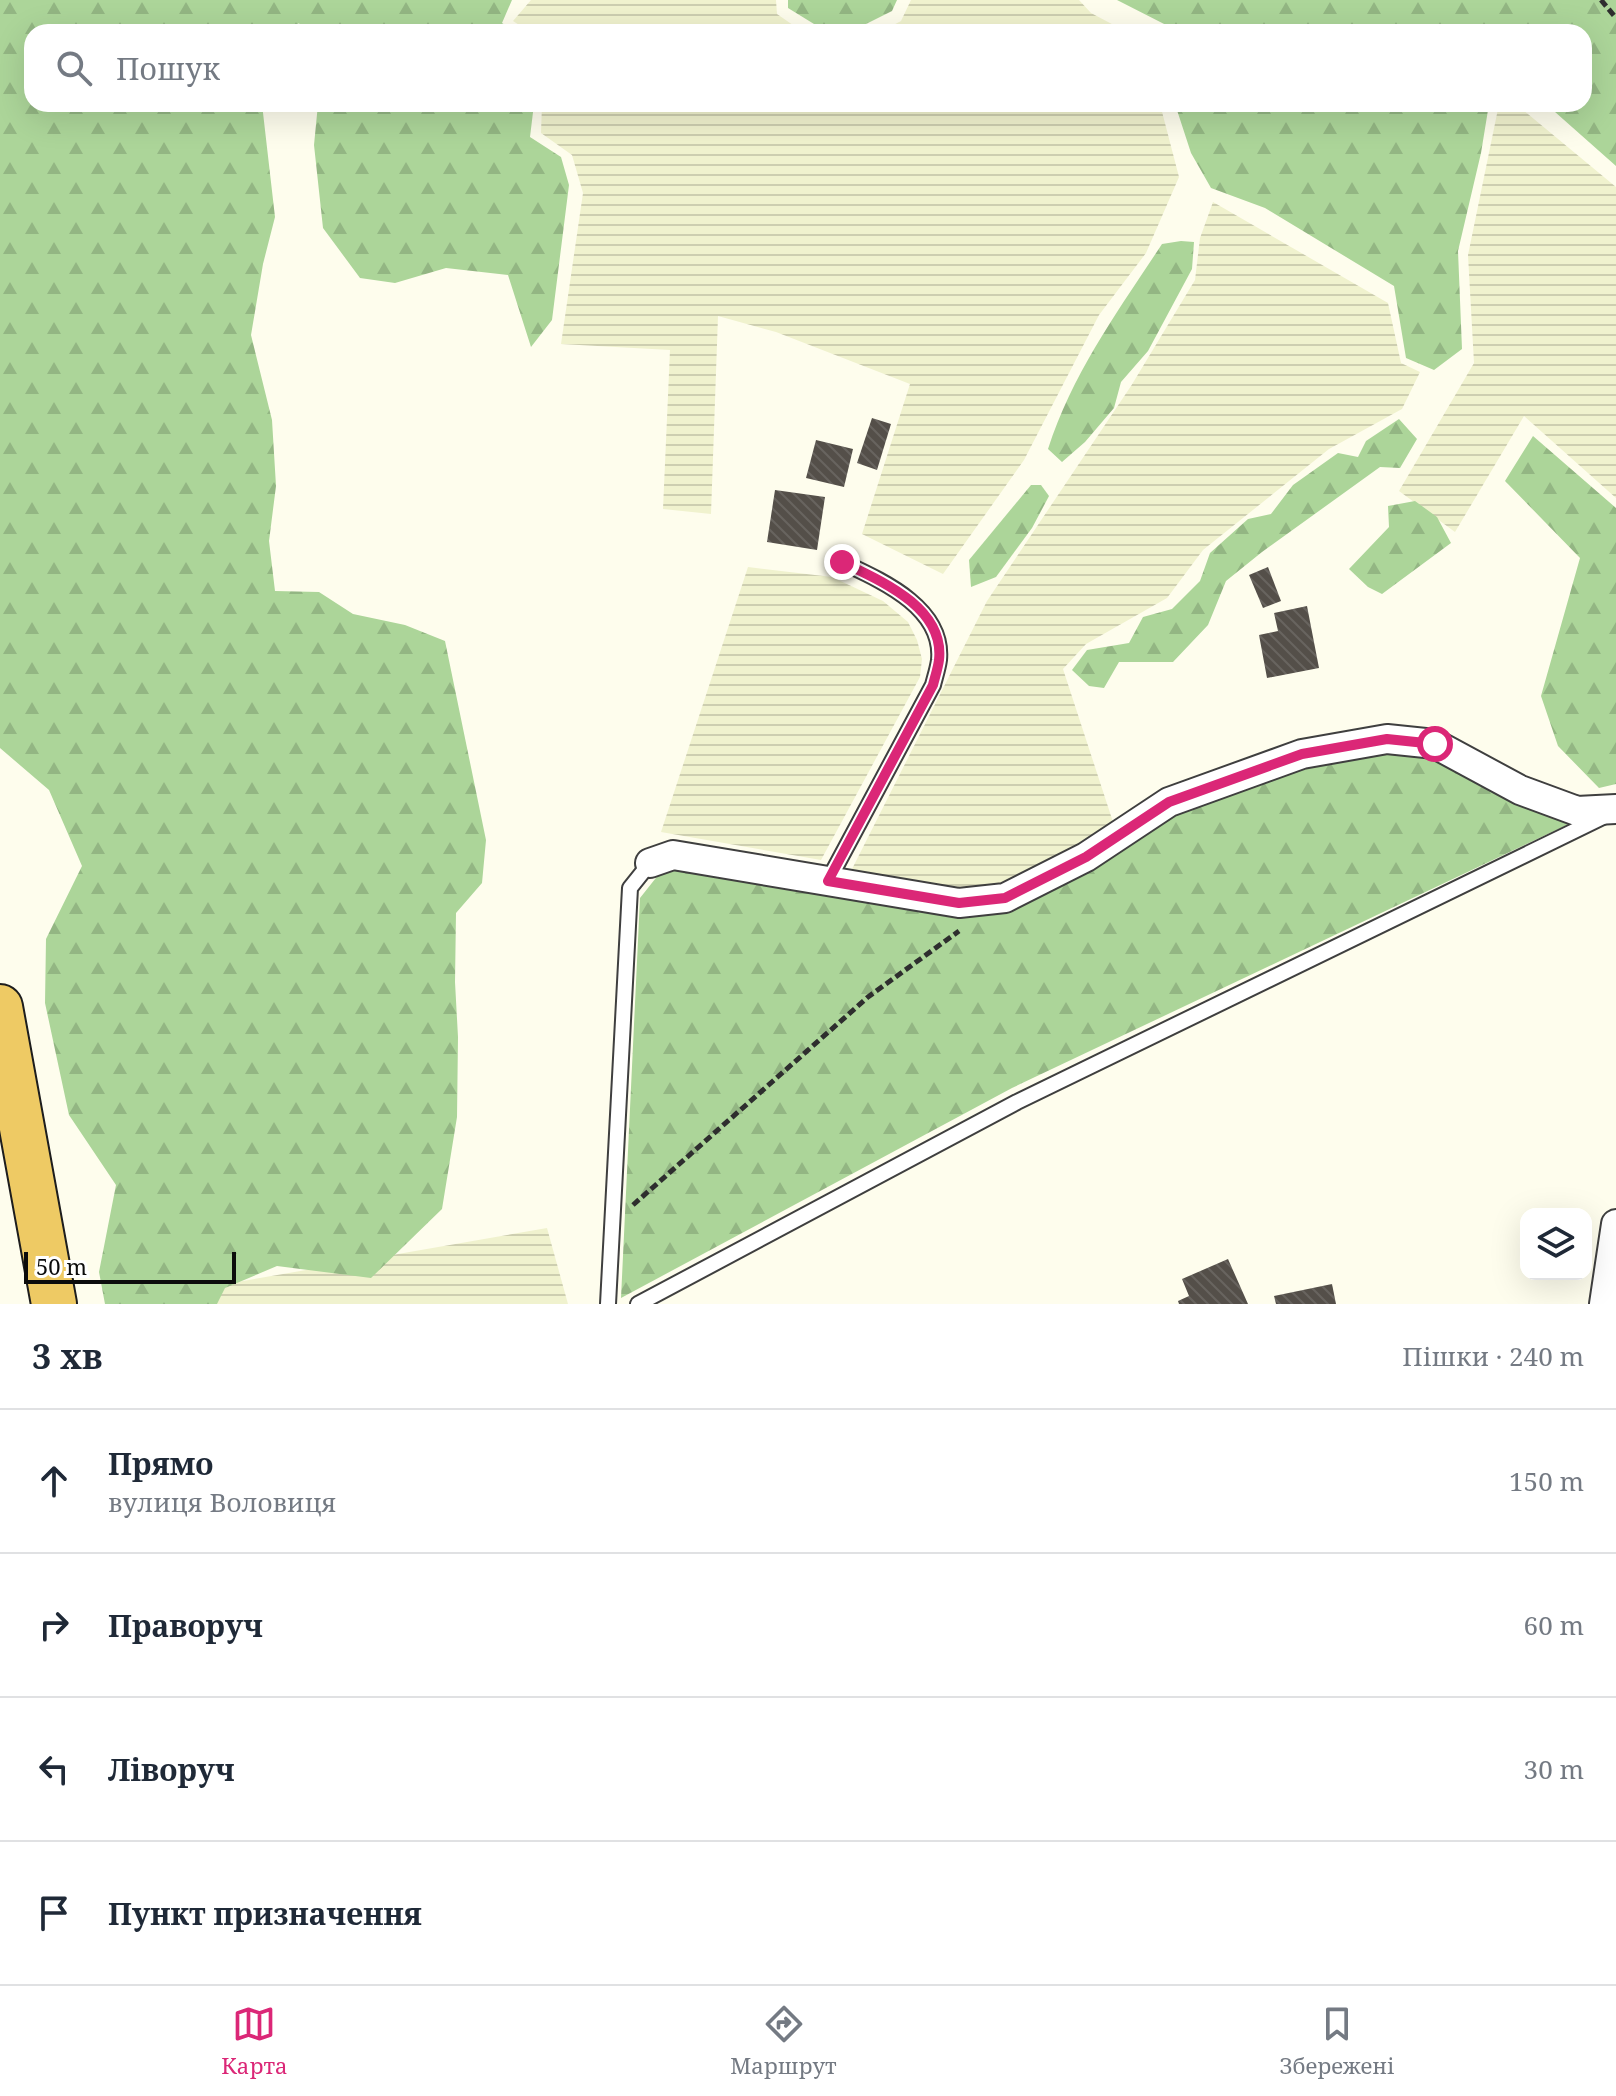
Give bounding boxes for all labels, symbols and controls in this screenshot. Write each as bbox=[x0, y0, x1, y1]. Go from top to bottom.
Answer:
search box bbox=[24, 24, 1592, 112]
icon: search bbox=[52, 46, 96, 90]
text: Пошук bbox=[116, 48, 220, 89]
route end bbox=[824, 544, 860, 580]
route start bbox=[1417, 726, 1453, 762]
map controls bbox=[1520, 1208, 1592, 1280]
button: layers bbox=[1520, 1208, 1592, 1280]
scale bar bbox=[24, 1248, 236, 1284]
text: 50 m bbox=[36, 1251, 87, 1281]
text: 3 хв bbox=[32, 1333, 103, 1379]
text: Пішки · 240 m bbox=[1402, 1338, 1584, 1374]
text: Прямо bbox=[108, 1443, 214, 1484]
icon: ahead bbox=[32, 1459, 76, 1503]
text: 150 m bbox=[1509, 1463, 1584, 1499]
text: вулиця Воловиця bbox=[108, 1484, 336, 1520]
icon: right bbox=[32, 1603, 76, 1647]
text: Праворуч bbox=[108, 1605, 263, 1646]
text: 60 m bbox=[1524, 1607, 1584, 1643]
icon: left bbox=[32, 1747, 76, 1791]
text: Ліворуч bbox=[108, 1749, 235, 1790]
text: 30 m bbox=[1524, 1751, 1584, 1787]
icon: arrive bbox=[32, 1891, 76, 1935]
text: Пункт призначення bbox=[108, 1893, 422, 1934]
tab: Карта bbox=[221, 2002, 288, 2080]
tab: Маршрут bbox=[730, 2002, 837, 2080]
tab: Збережені bbox=[1280, 2002, 1395, 2080]

